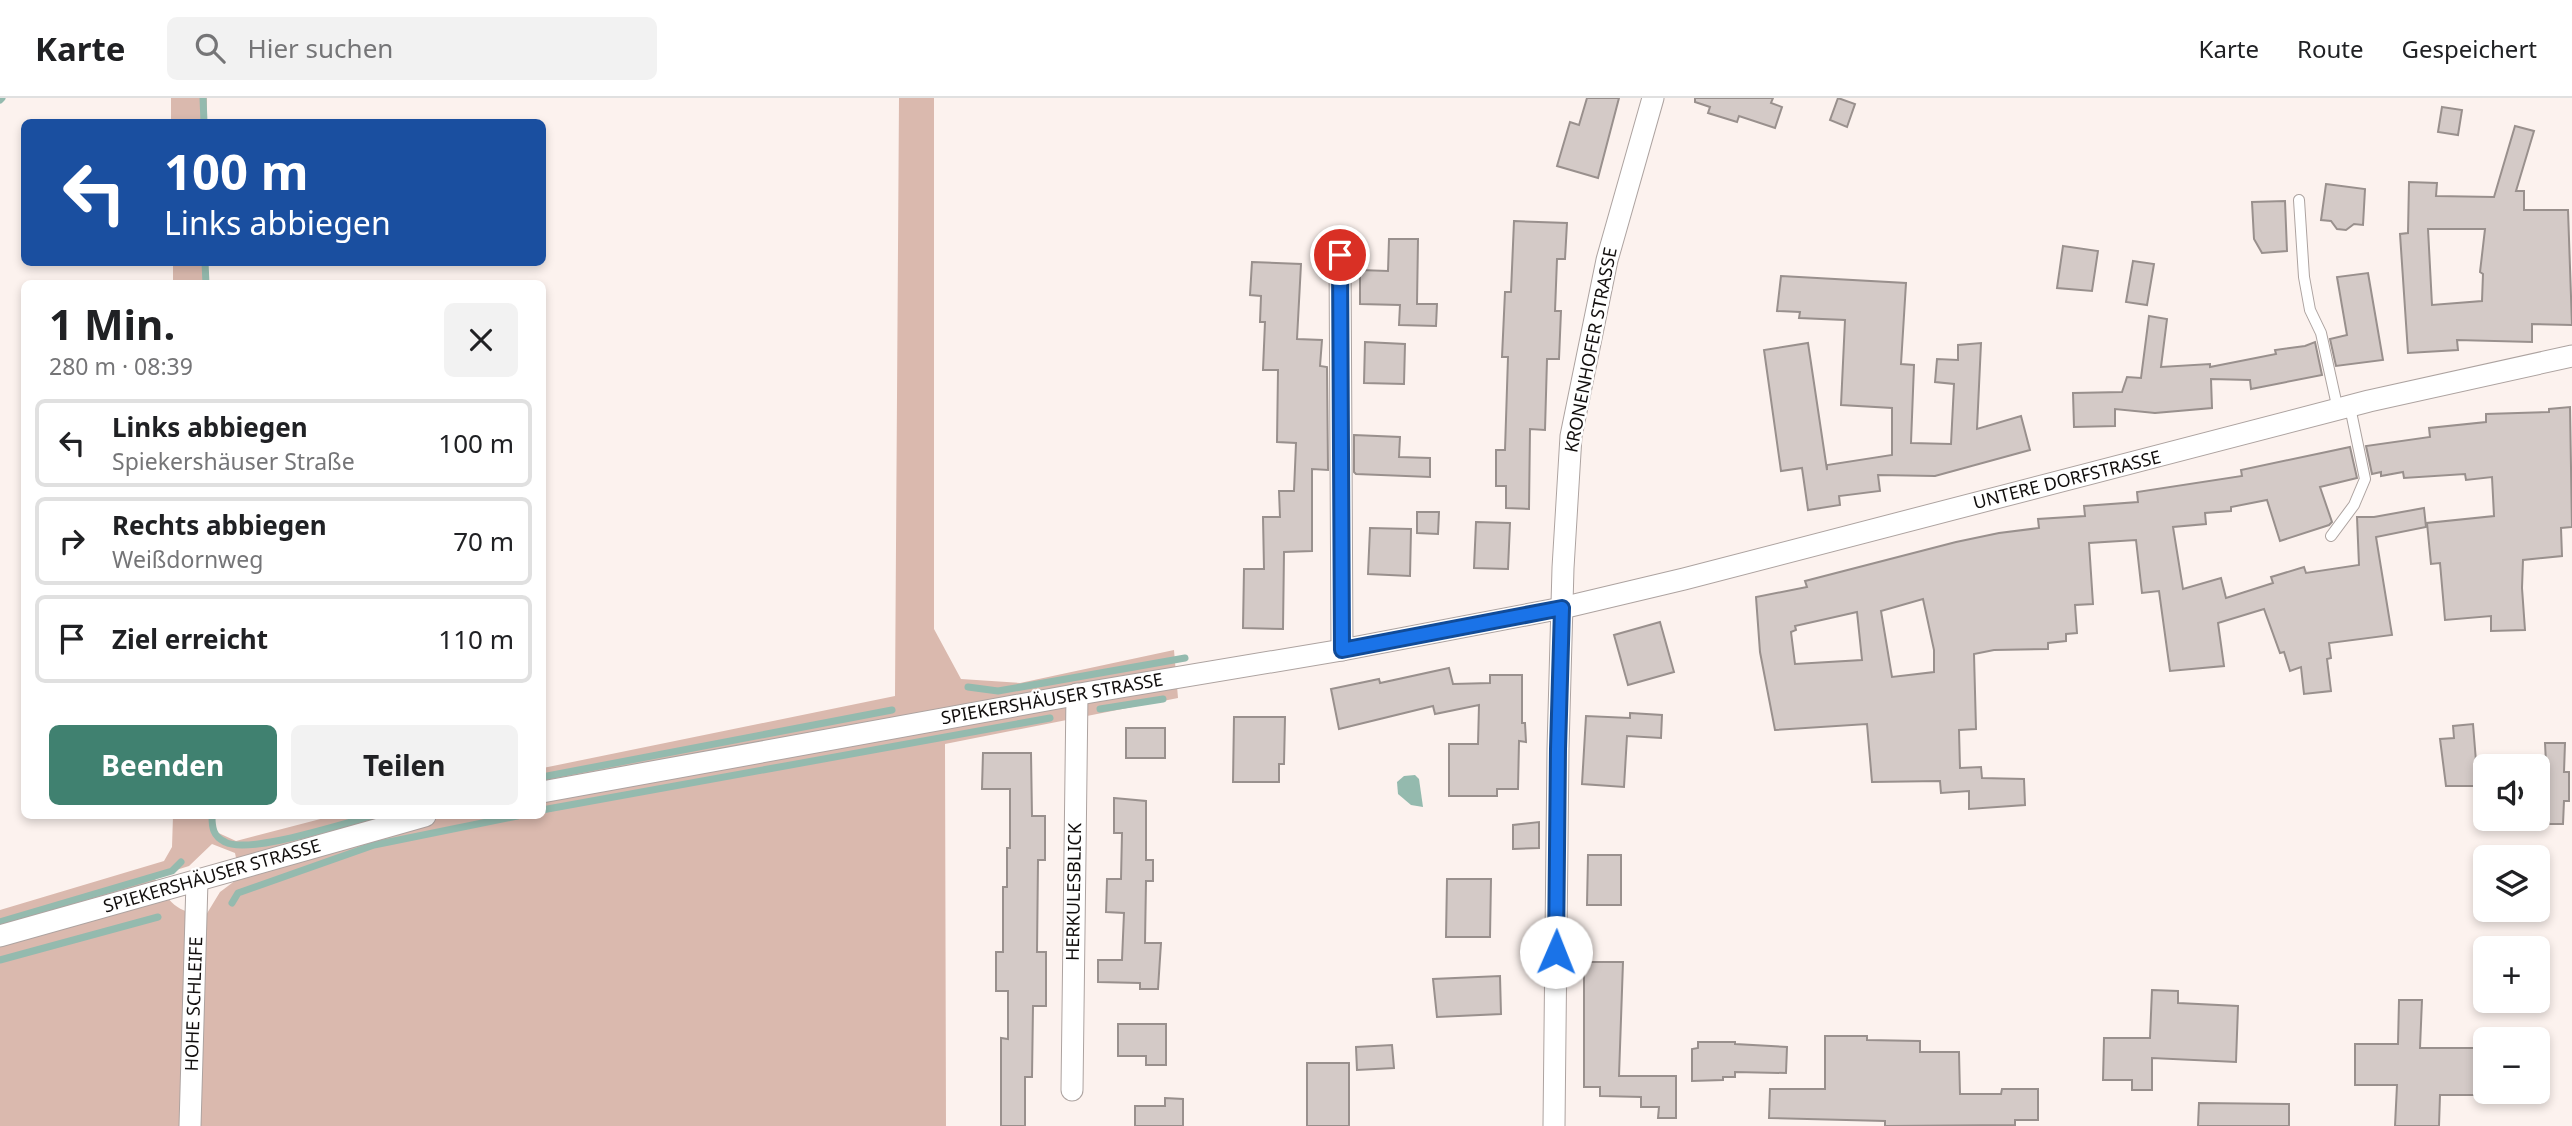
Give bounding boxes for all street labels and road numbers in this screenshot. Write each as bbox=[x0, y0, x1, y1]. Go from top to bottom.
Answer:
street label: KRONENHOFER STRASSE bbox=[1558, 245, 1622, 455]
street label: UNTERE DORFSTRASSE bbox=[1970, 444, 2163, 514]
street label: SPIEKERSHÄUSER STRASSE bbox=[939, 667, 1165, 729]
street label: HERKULESBLICK bbox=[1060, 822, 1086, 961]
street label: SPIEKERSHÄUSER STRASSE bbox=[100, 832, 323, 918]
street label: HOHE SCHLEIFE bbox=[179, 936, 207, 1072]

